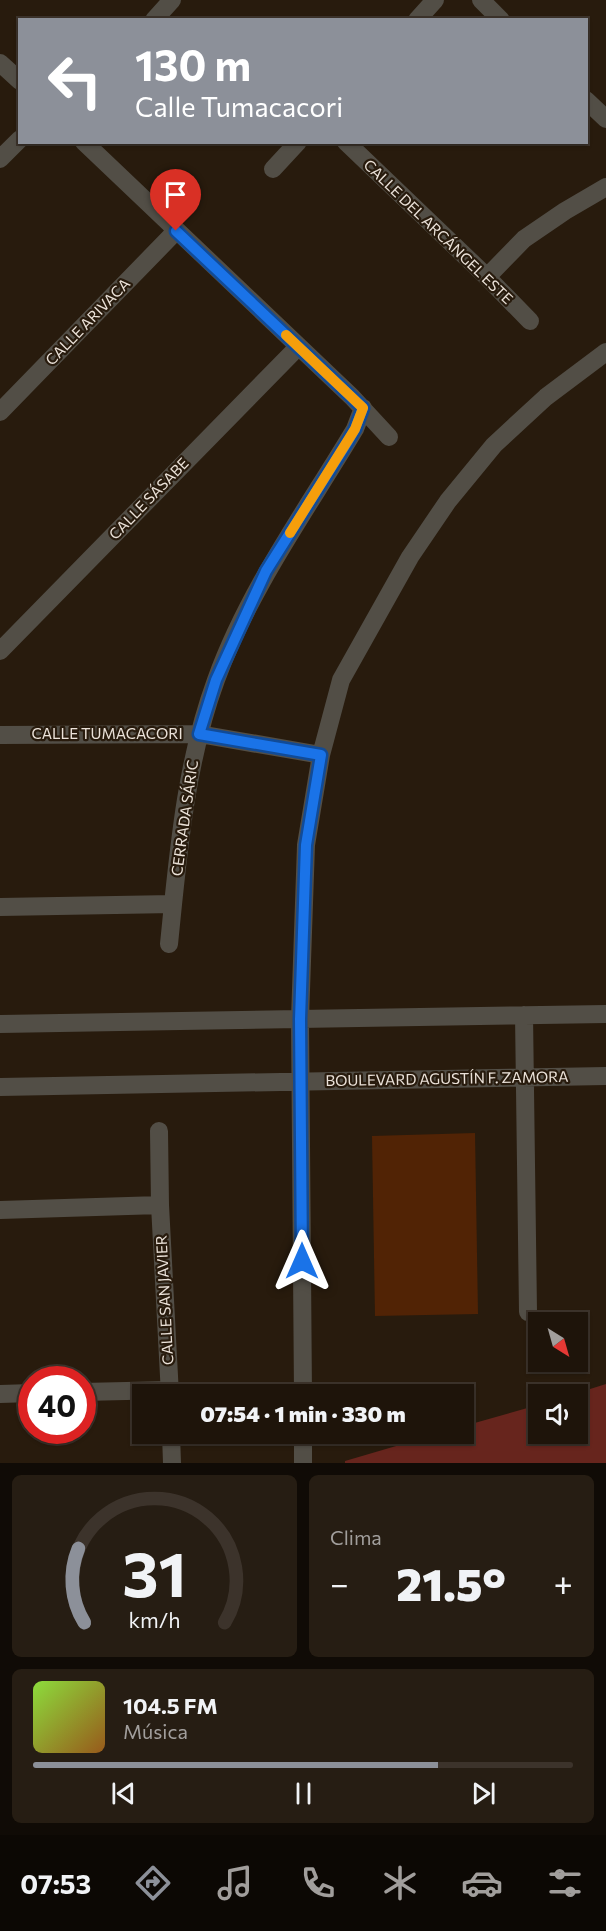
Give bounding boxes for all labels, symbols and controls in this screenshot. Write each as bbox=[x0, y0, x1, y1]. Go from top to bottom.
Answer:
text: 130 m bbox=[135, 38, 251, 90]
icon: left bbox=[36, 42, 114, 120]
text: Calle Tumacacori bbox=[135, 90, 343, 123]
street label: CALLE DEL ARCÁNGEL ESTE bbox=[360, 154, 518, 307]
pin bbox=[150, 169, 201, 231]
icon: arrive bbox=[159, 178, 192, 211]
street label: CALLE ARIVACA bbox=[41, 274, 133, 369]
street label: CALLE SÁSABE bbox=[104, 453, 192, 543]
street label: CALLE TUMACACORI bbox=[31, 724, 183, 742]
street label: CERRADA SÁRIC bbox=[166, 758, 201, 877]
street label: BOULEVARD AGUSTÍN F. ZAMORA bbox=[325, 1066, 569, 1089]
position arrow bbox=[270, 1229, 334, 1293]
street label: CALLE SAN JAVIER bbox=[152, 1235, 176, 1365]
north arrow bbox=[528, 1312, 588, 1372]
map controls bbox=[528, 1312, 588, 1444]
speed limit sign: 40 bbox=[18, 1366, 96, 1444]
button: sound bbox=[528, 1384, 588, 1444]
text: 07:54 · 1 min · 330 m bbox=[200, 1400, 406, 1427]
text: Clima bbox=[330, 1525, 382, 1549]
text: 31 bbox=[122, 1534, 187, 1610]
text: 21.5° bbox=[396, 1555, 506, 1610]
text: − bbox=[330, 1562, 349, 1603]
text: + bbox=[554, 1562, 573, 1603]
text: km/h bbox=[128, 1606, 181, 1632]
text: 104.5 FM bbox=[123, 1692, 218, 1719]
text: Música bbox=[123, 1719, 188, 1743]
icon: previous bbox=[107, 1777, 140, 1810]
icon: pause bbox=[287, 1777, 320, 1810]
icon: next bbox=[467, 1777, 500, 1810]
icon: directions bbox=[132, 1862, 174, 1904]
icon: music bbox=[214, 1862, 256, 1904]
icon: phone bbox=[297, 1862, 339, 1904]
icon: climate bbox=[379, 1862, 421, 1904]
icon: car bbox=[461, 1862, 503, 1904]
icon: filters bbox=[544, 1862, 586, 1904]
text: 07:53 bbox=[20, 1867, 91, 1900]

